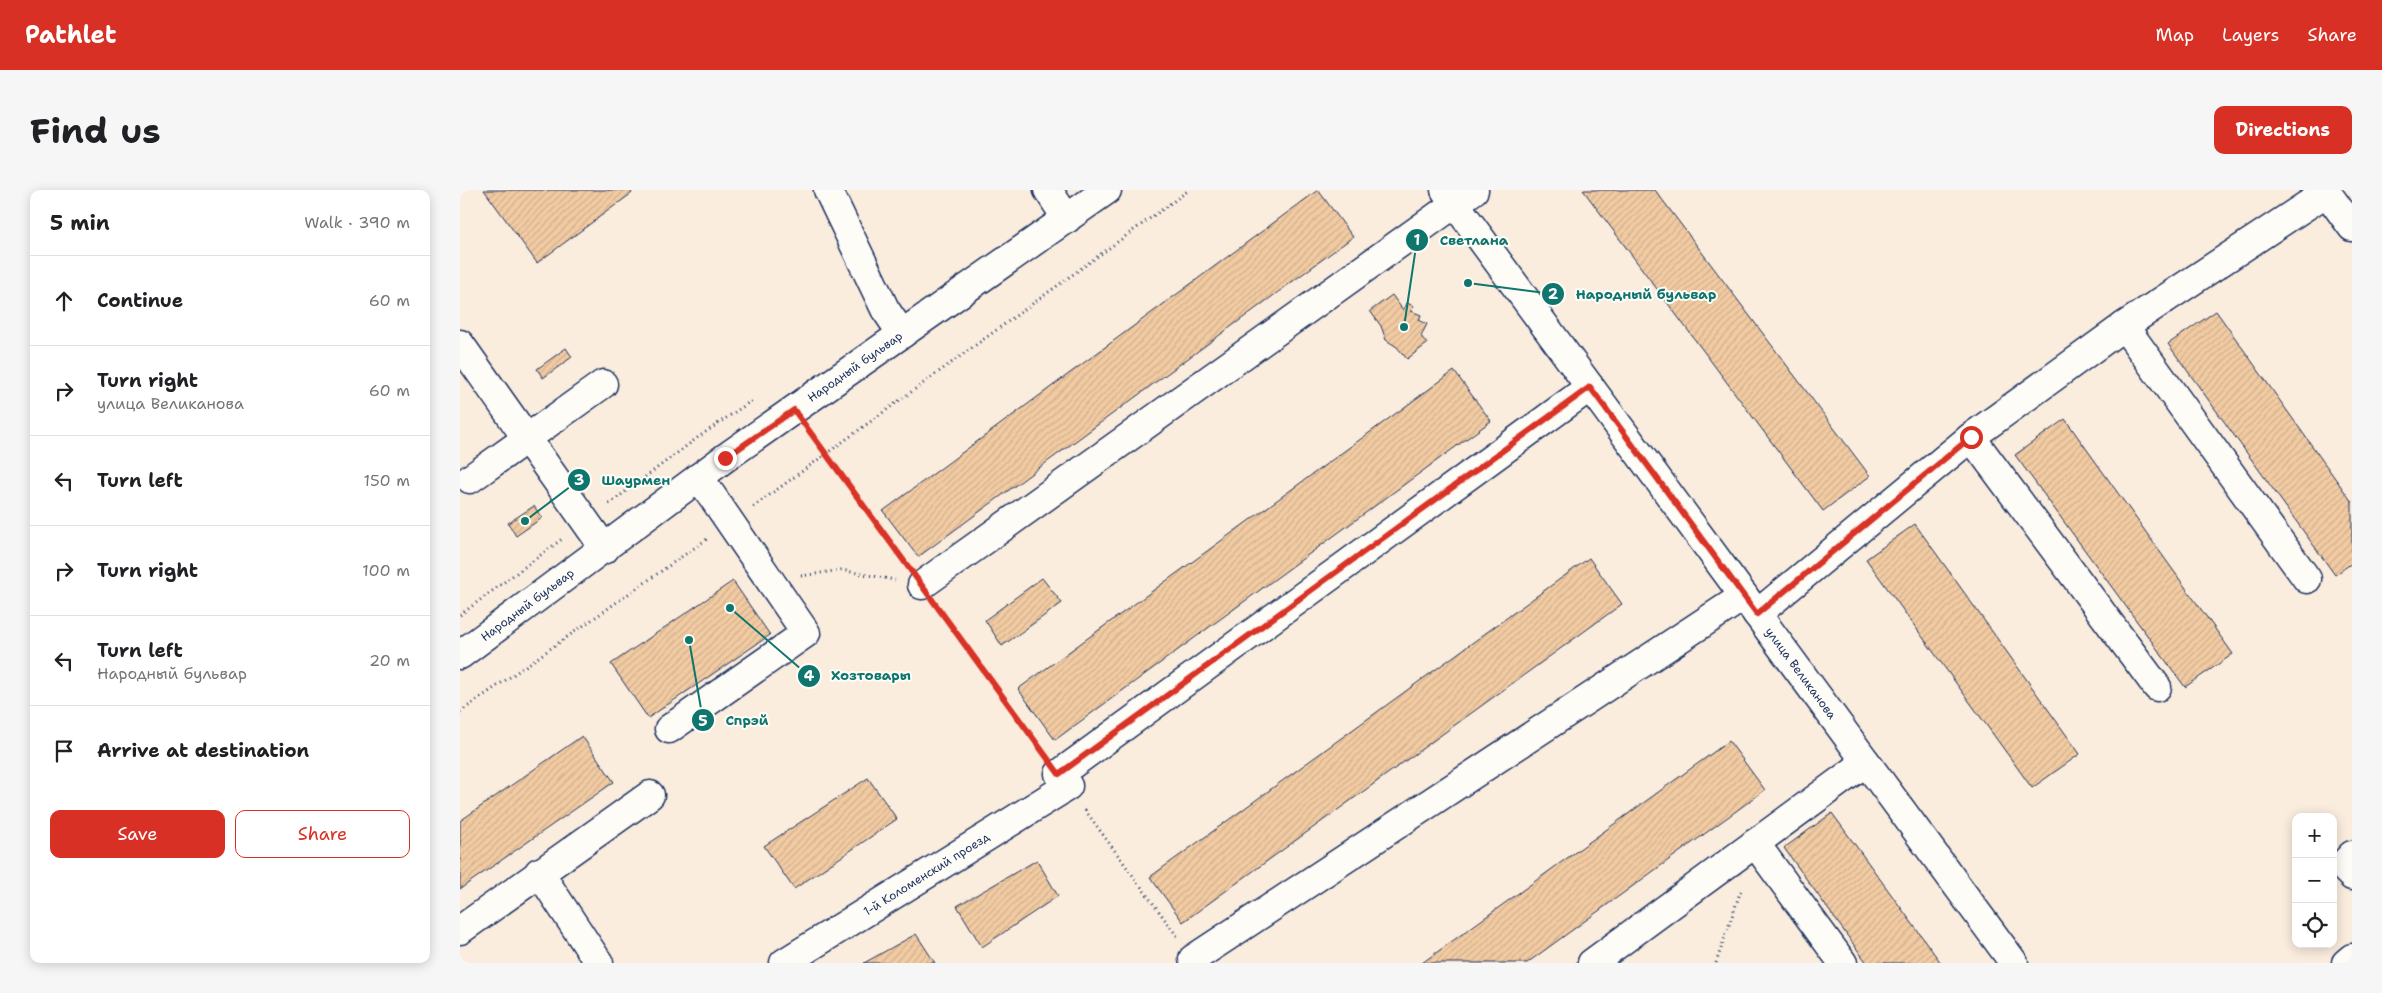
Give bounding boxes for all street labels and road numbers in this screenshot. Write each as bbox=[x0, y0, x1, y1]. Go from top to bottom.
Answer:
street label: Народный бульвар bbox=[804, 328, 906, 406]
street label: Народный бульвар bbox=[477, 565, 578, 645]
street label: улица Великанова bbox=[1762, 624, 1840, 723]
street label: 1-й Коломенский проезд bbox=[860, 829, 993, 919]

